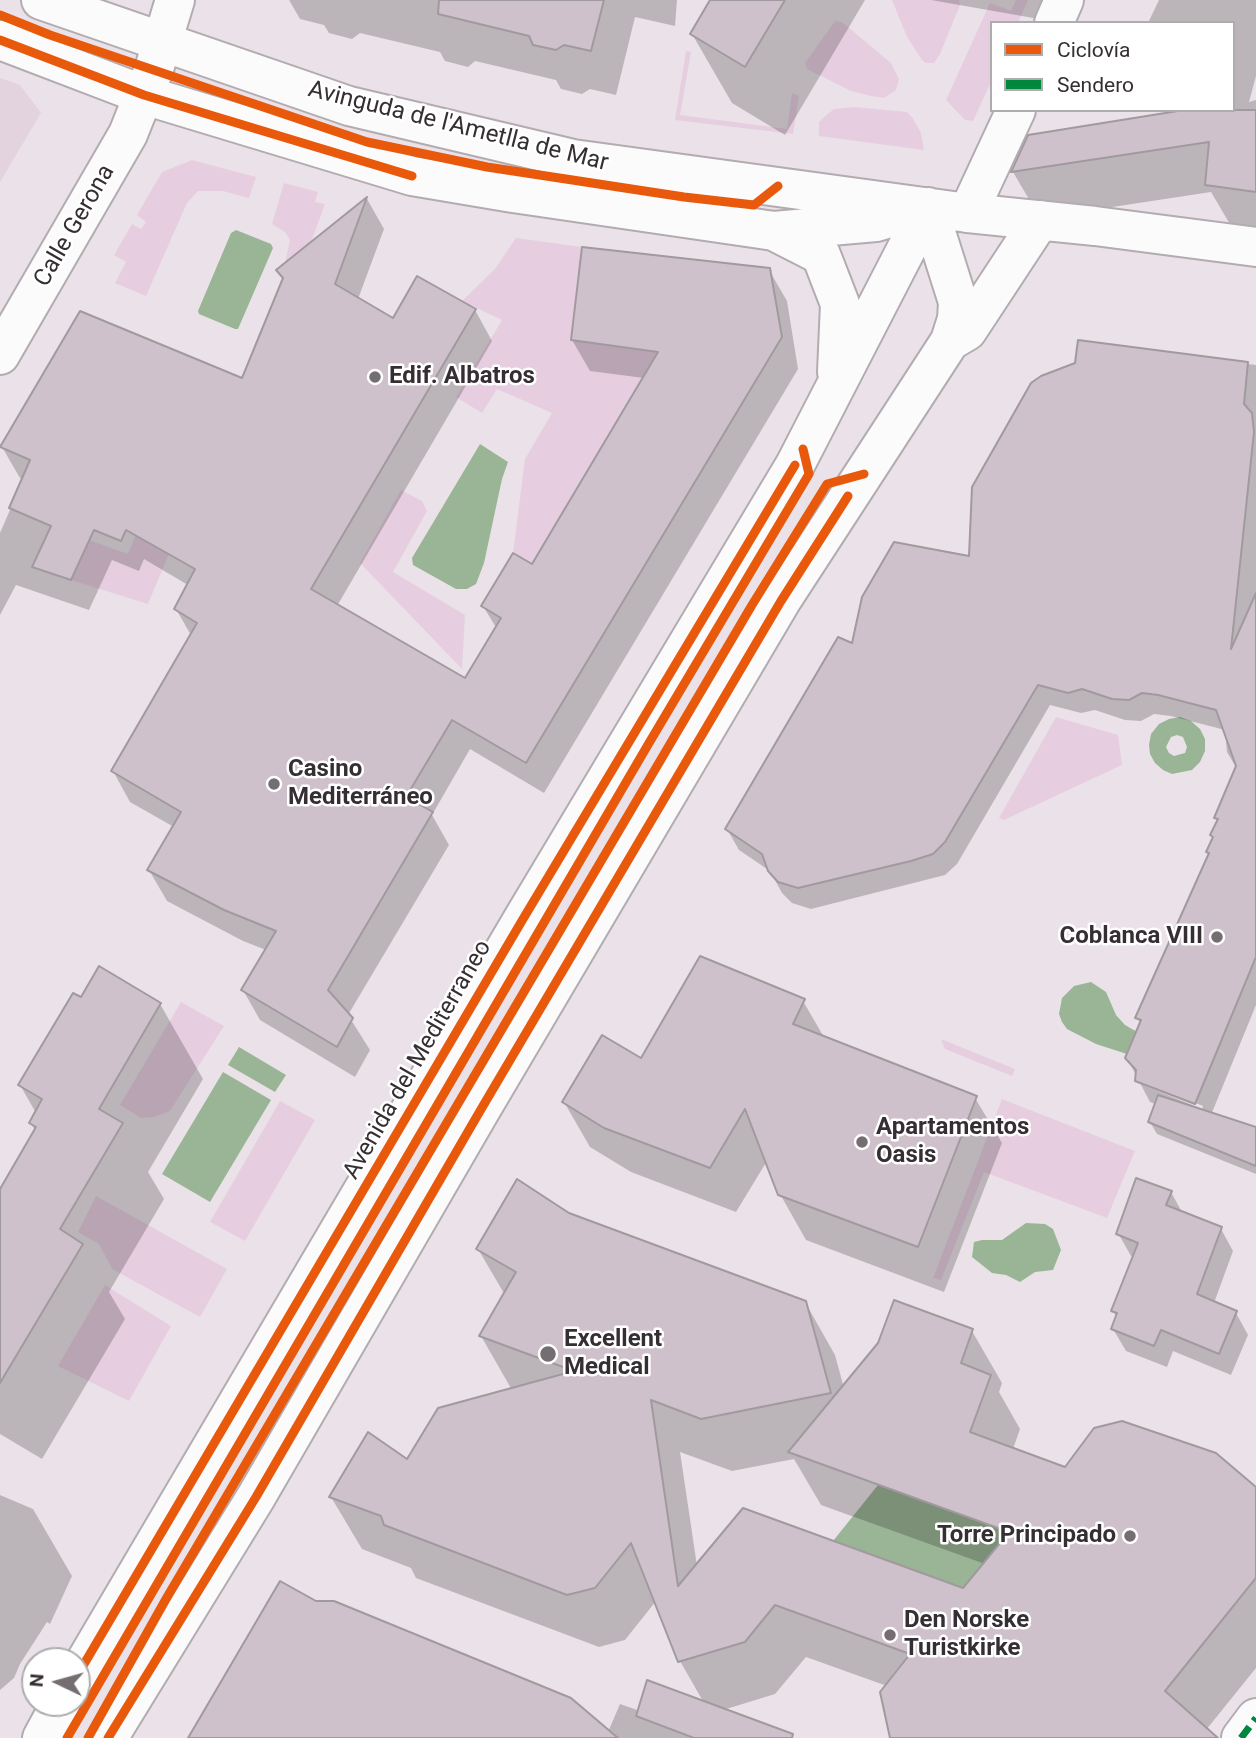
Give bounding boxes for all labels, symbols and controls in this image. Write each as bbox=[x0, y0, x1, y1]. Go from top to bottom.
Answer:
legend bbox=[990, 21, 1235, 112]
text: Ciclovía bbox=[1057, 38, 1131, 62]
text: Sendero bbox=[1057, 73, 1134, 97]
street label: Avinguda de l'Ametlla de Mar bbox=[305, 76, 611, 178]
street label: Calle Gerona bbox=[29, 160, 121, 292]
place label: Edif. Albatros bbox=[389, 363, 535, 391]
marker: Edif. Albatros bbox=[367, 369, 383, 385]
place label: Casino Mediterráneo bbox=[288, 756, 433, 812]
marker: Casino Mediterráneo bbox=[266, 776, 282, 792]
place label: Coblanca VIII bbox=[1060, 923, 1203, 951]
marker: Coblanca VIII bbox=[1209, 929, 1225, 945]
street label: Avenida del Mediterraneo bbox=[338, 935, 498, 1185]
place label: Apartamentos Oasis bbox=[876, 1114, 1029, 1170]
marker: Apartamentos Oasis bbox=[854, 1134, 870, 1150]
place label: Excellent Medical bbox=[564, 1326, 662, 1382]
marker: Excellent Medical bbox=[538, 1344, 558, 1364]
place label: Torre Principado bbox=[937, 1522, 1116, 1550]
marker: Torre Principado bbox=[1122, 1528, 1138, 1544]
place label: Den Norske Turistkirke bbox=[904, 1607, 1029, 1663]
marker: Den Norske Turistkirke bbox=[882, 1627, 898, 1643]
north arrow bbox=[21, 1647, 91, 1717]
text: N bbox=[25, 1673, 49, 1688]

